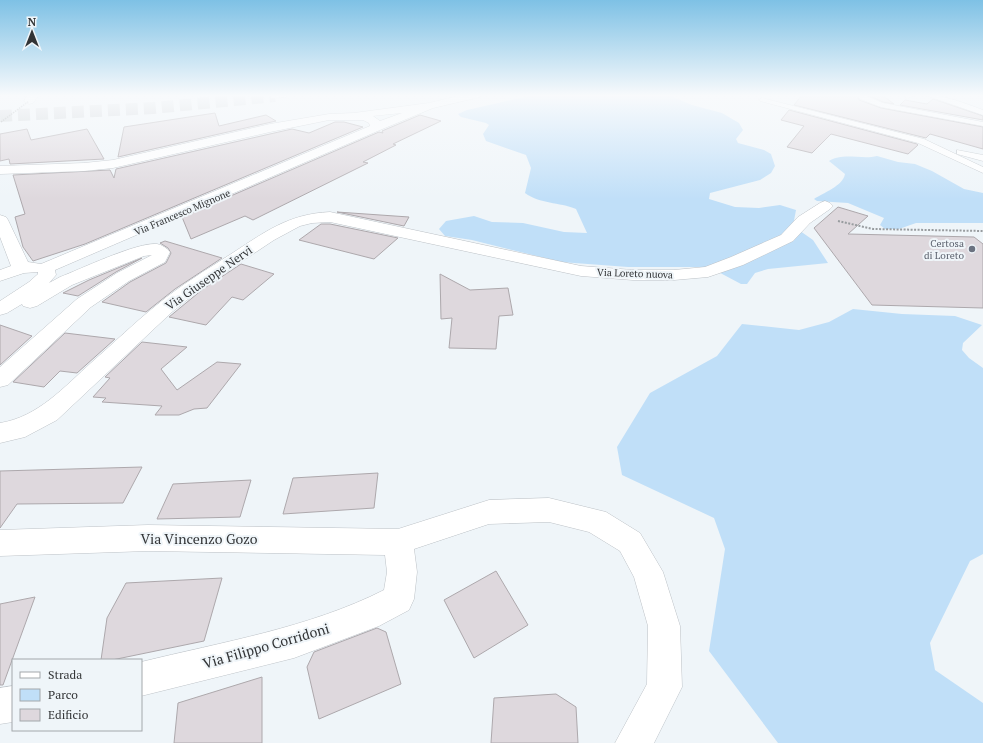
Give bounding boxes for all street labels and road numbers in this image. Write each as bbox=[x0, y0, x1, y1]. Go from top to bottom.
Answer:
street label: Via Francesco Mignone bbox=[132, 186, 232, 239]
street label: Via Giuseppe Nervi bbox=[162, 242, 255, 313]
street label: Via Loreto nuova bbox=[597, 266, 673, 281]
street label: Via Vincenzo Gozo bbox=[140, 529, 258, 548]
street label: Via Filippo Corridoni bbox=[200, 618, 331, 673]

